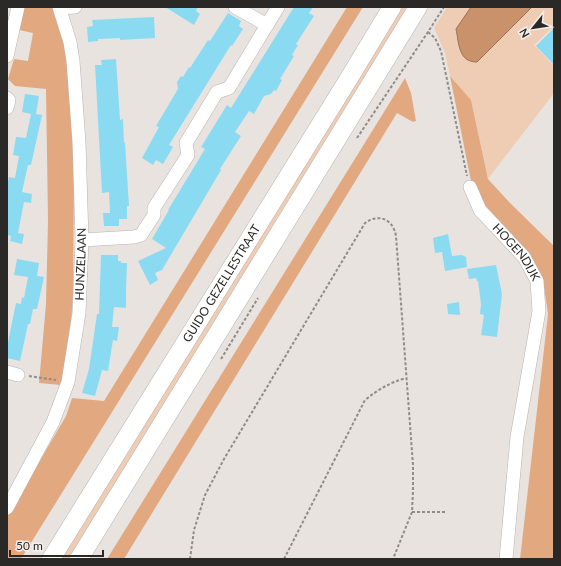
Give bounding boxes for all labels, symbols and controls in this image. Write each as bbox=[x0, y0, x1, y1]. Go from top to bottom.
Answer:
north arrow bbox=[513, 8, 553, 48]
text: N bbox=[516, 26, 532, 40]
street label: HOGENDIJK bbox=[489, 220, 544, 283]
street label: GUIDO GEZELLESTRAAT bbox=[179, 222, 263, 345]
street label: HUNZELAAN bbox=[72, 228, 89, 301]
scale bar bbox=[10, 532, 103, 558]
text: 50 m bbox=[16, 538, 43, 553]

